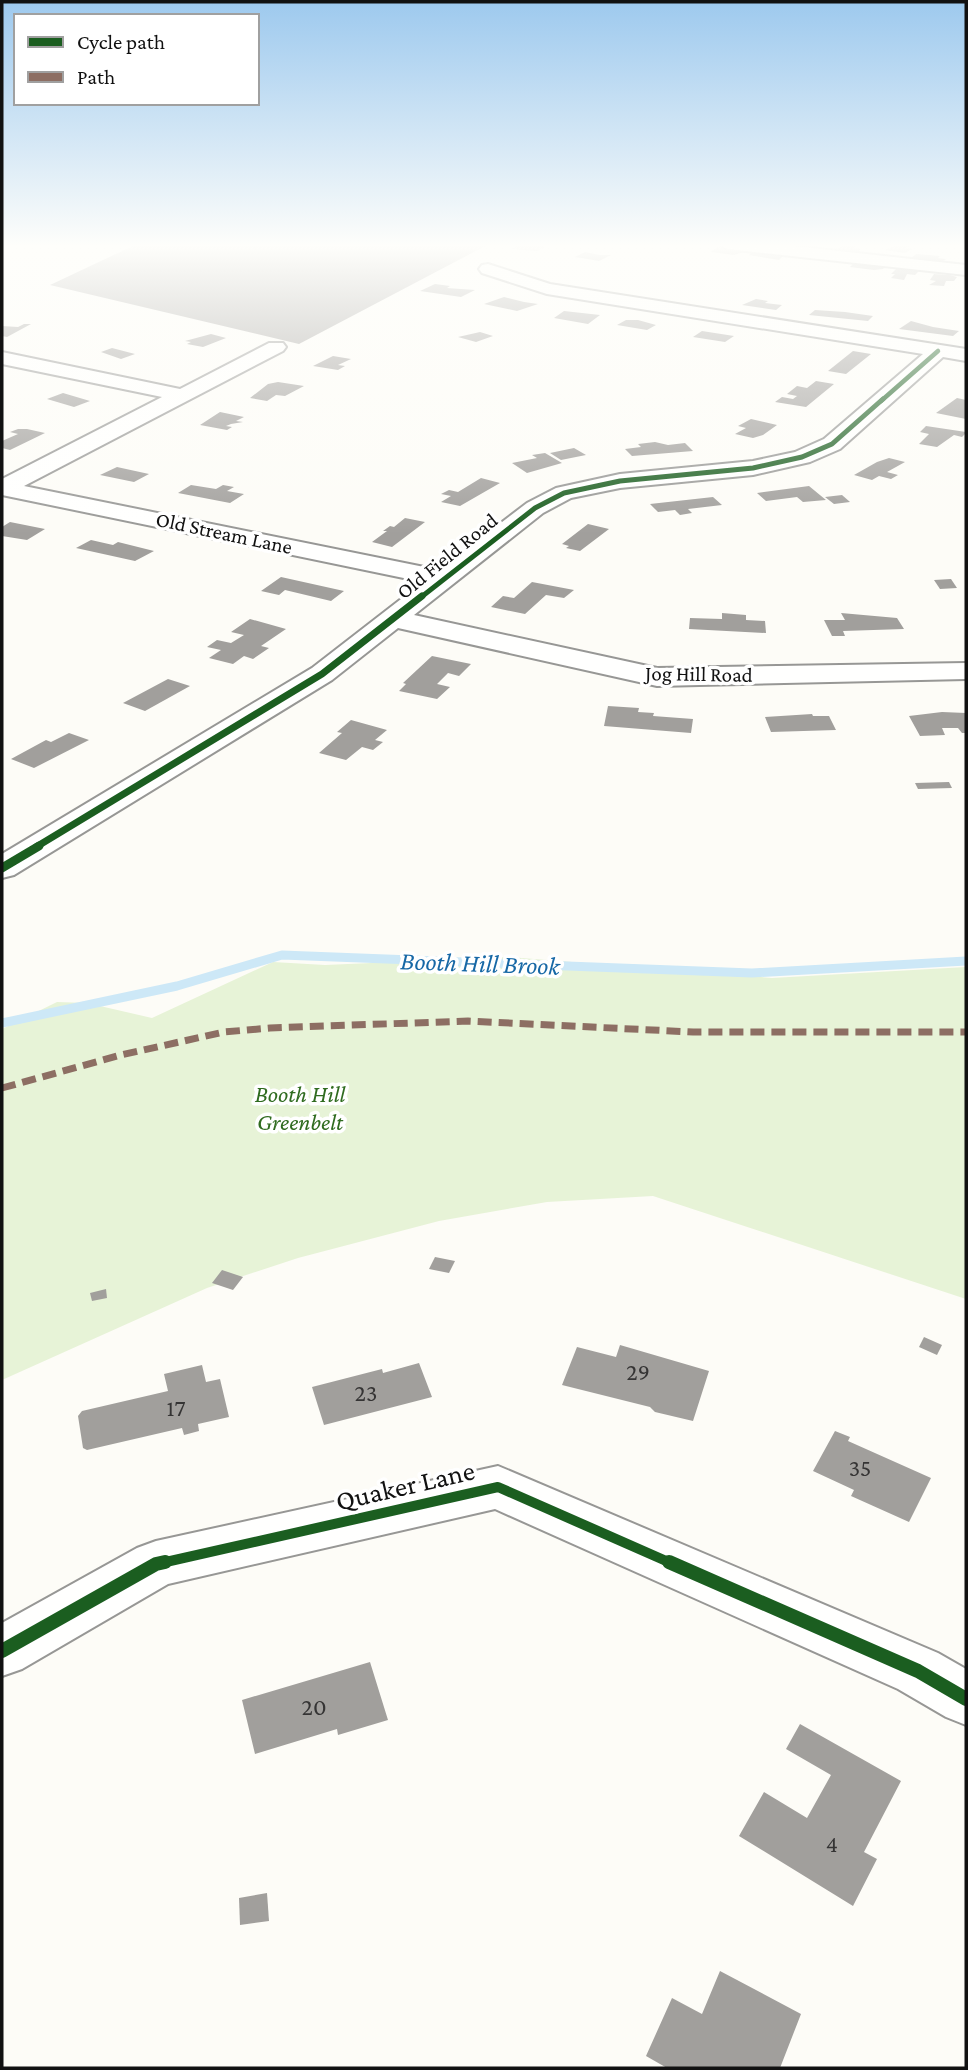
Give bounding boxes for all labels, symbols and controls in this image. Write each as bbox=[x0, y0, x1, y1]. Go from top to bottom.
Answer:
legend bbox=[14, 14, 259, 105]
text: Cycle path bbox=[77, 30, 165, 54]
text: Path bbox=[77, 65, 115, 89]
street label: Old Stream Lane bbox=[154, 507, 294, 559]
street label: Old Field Road bbox=[392, 508, 502, 604]
street label: Jog Hill Road bbox=[643, 661, 753, 687]
water label: Booth Hill Brook bbox=[400, 946, 562, 981]
park label: Booth Hill Greenbelt bbox=[255, 1080, 347, 1135]
house number: 29 bbox=[626, 1358, 650, 1385]
house number: 23 bbox=[355, 1379, 377, 1406]
house number: 17 bbox=[166, 1394, 186, 1421]
street label: Quaker Lane bbox=[333, 1454, 478, 1517]
house number: 35 bbox=[849, 1454, 871, 1481]
house number: 20 bbox=[301, 1693, 327, 1720]
house number: 4 bbox=[826, 1830, 838, 1857]

